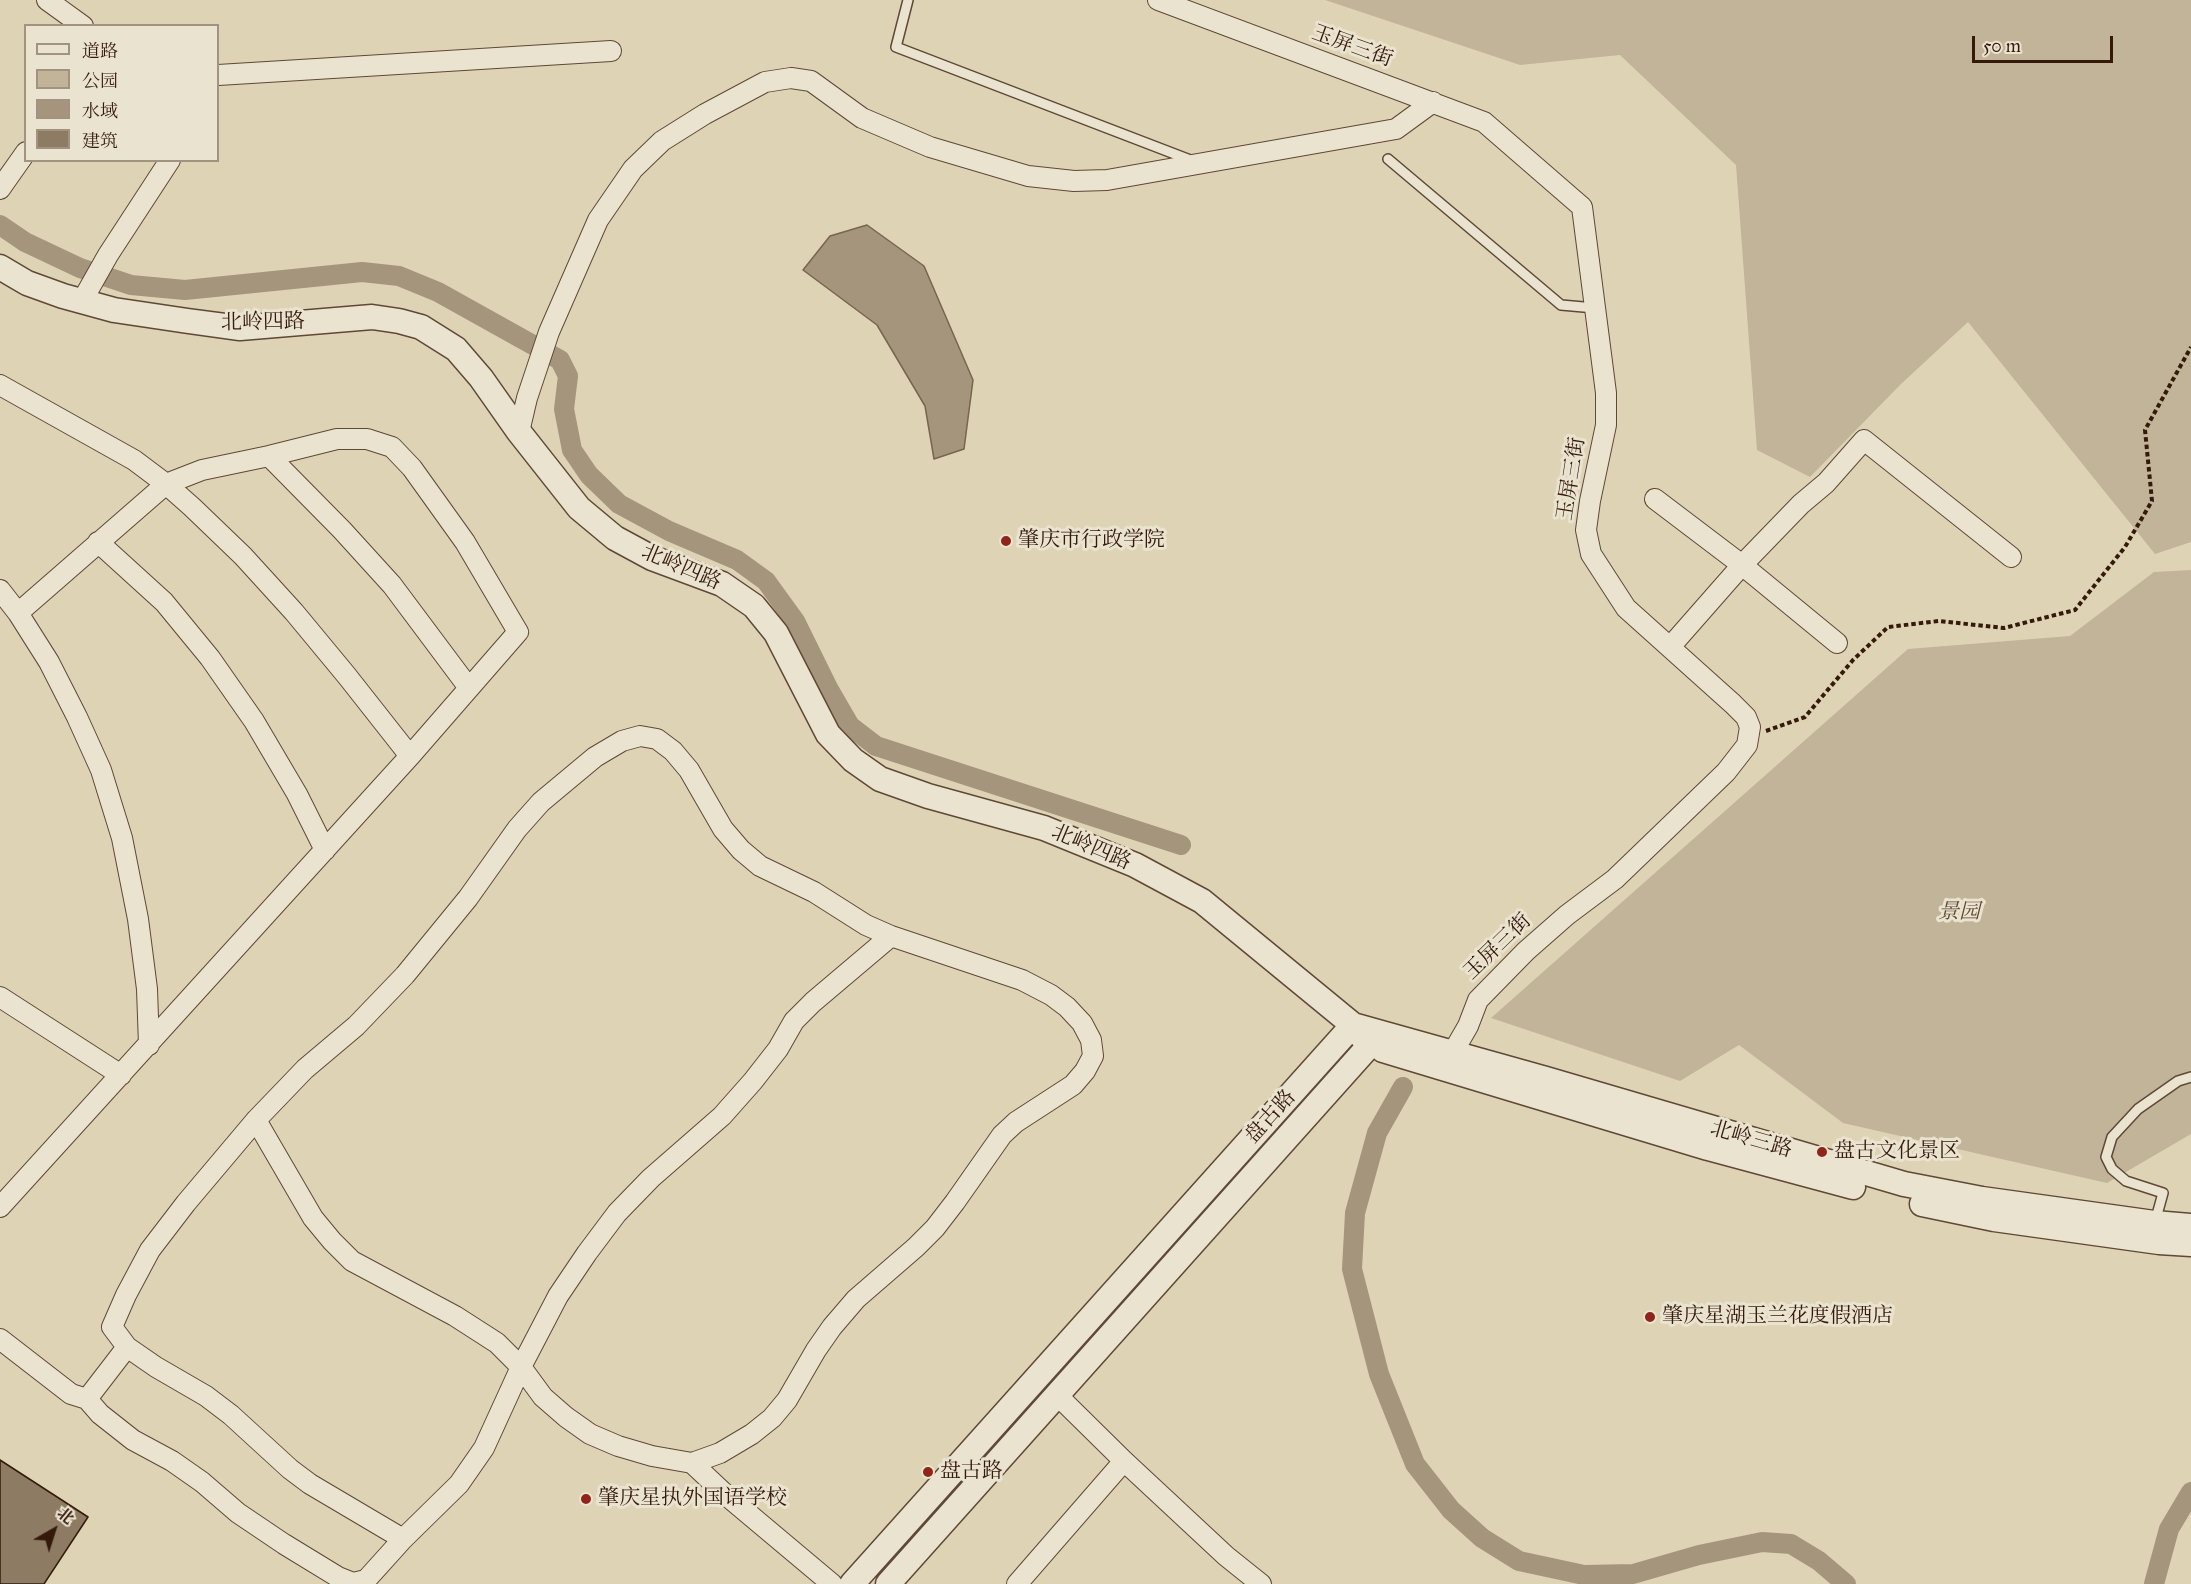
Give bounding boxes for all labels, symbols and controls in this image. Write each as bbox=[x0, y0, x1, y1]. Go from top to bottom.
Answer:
street label: 玉屏三街 bbox=[1308, 21, 1396, 73]
legend bbox=[24, 24, 219, 162]
scale bar bbox=[1975, 24, 2116, 62]
text: 50 m bbox=[1983, 35, 2021, 57]
text: 道路 bbox=[82, 40, 118, 62]
text: 公园 bbox=[82, 70, 118, 92]
text: 水域 bbox=[82, 100, 118, 122]
text: 建筑 bbox=[82, 130, 118, 152]
street label: 北岭四路 bbox=[221, 310, 305, 336]
street label: 玉屏三街 bbox=[1553, 436, 1591, 522]
place label: 肇庆市行政学院 bbox=[1018, 528, 1165, 554]
marker: 肇庆市行政学院 bbox=[999, 534, 1013, 548]
street label: 北岭四路 bbox=[637, 540, 725, 596]
street label: 北岭四路 bbox=[1047, 820, 1135, 876]
park label: 景园 bbox=[1938, 900, 1980, 926]
street label: 玉屏三街 bbox=[1459, 909, 1537, 985]
street label: 盘古路 bbox=[1241, 1085, 1301, 1149]
street label: 北岭三路 bbox=[1707, 1116, 1795, 1164]
place label: 盘古文化景区 bbox=[1834, 1139, 1960, 1165]
marker: 盘古文化景区 bbox=[1815, 1145, 1829, 1159]
place label: 肇庆星湖玉兰花度假酒店 bbox=[1662, 1304, 1893, 1330]
marker: 肇庆星湖玉兰花度假酒店 bbox=[1643, 1310, 1657, 1324]
place label: 盘古路 bbox=[940, 1459, 1003, 1485]
marker: 盘古路 bbox=[921, 1465, 935, 1479]
place label: 肇庆星执外国语学校 bbox=[598, 1486, 787, 1512]
marker: 肇庆星执外国语学校 bbox=[579, 1492, 593, 1506]
north arrow bbox=[24, 1500, 84, 1560]
text: 北 bbox=[53, 1503, 78, 1528]

